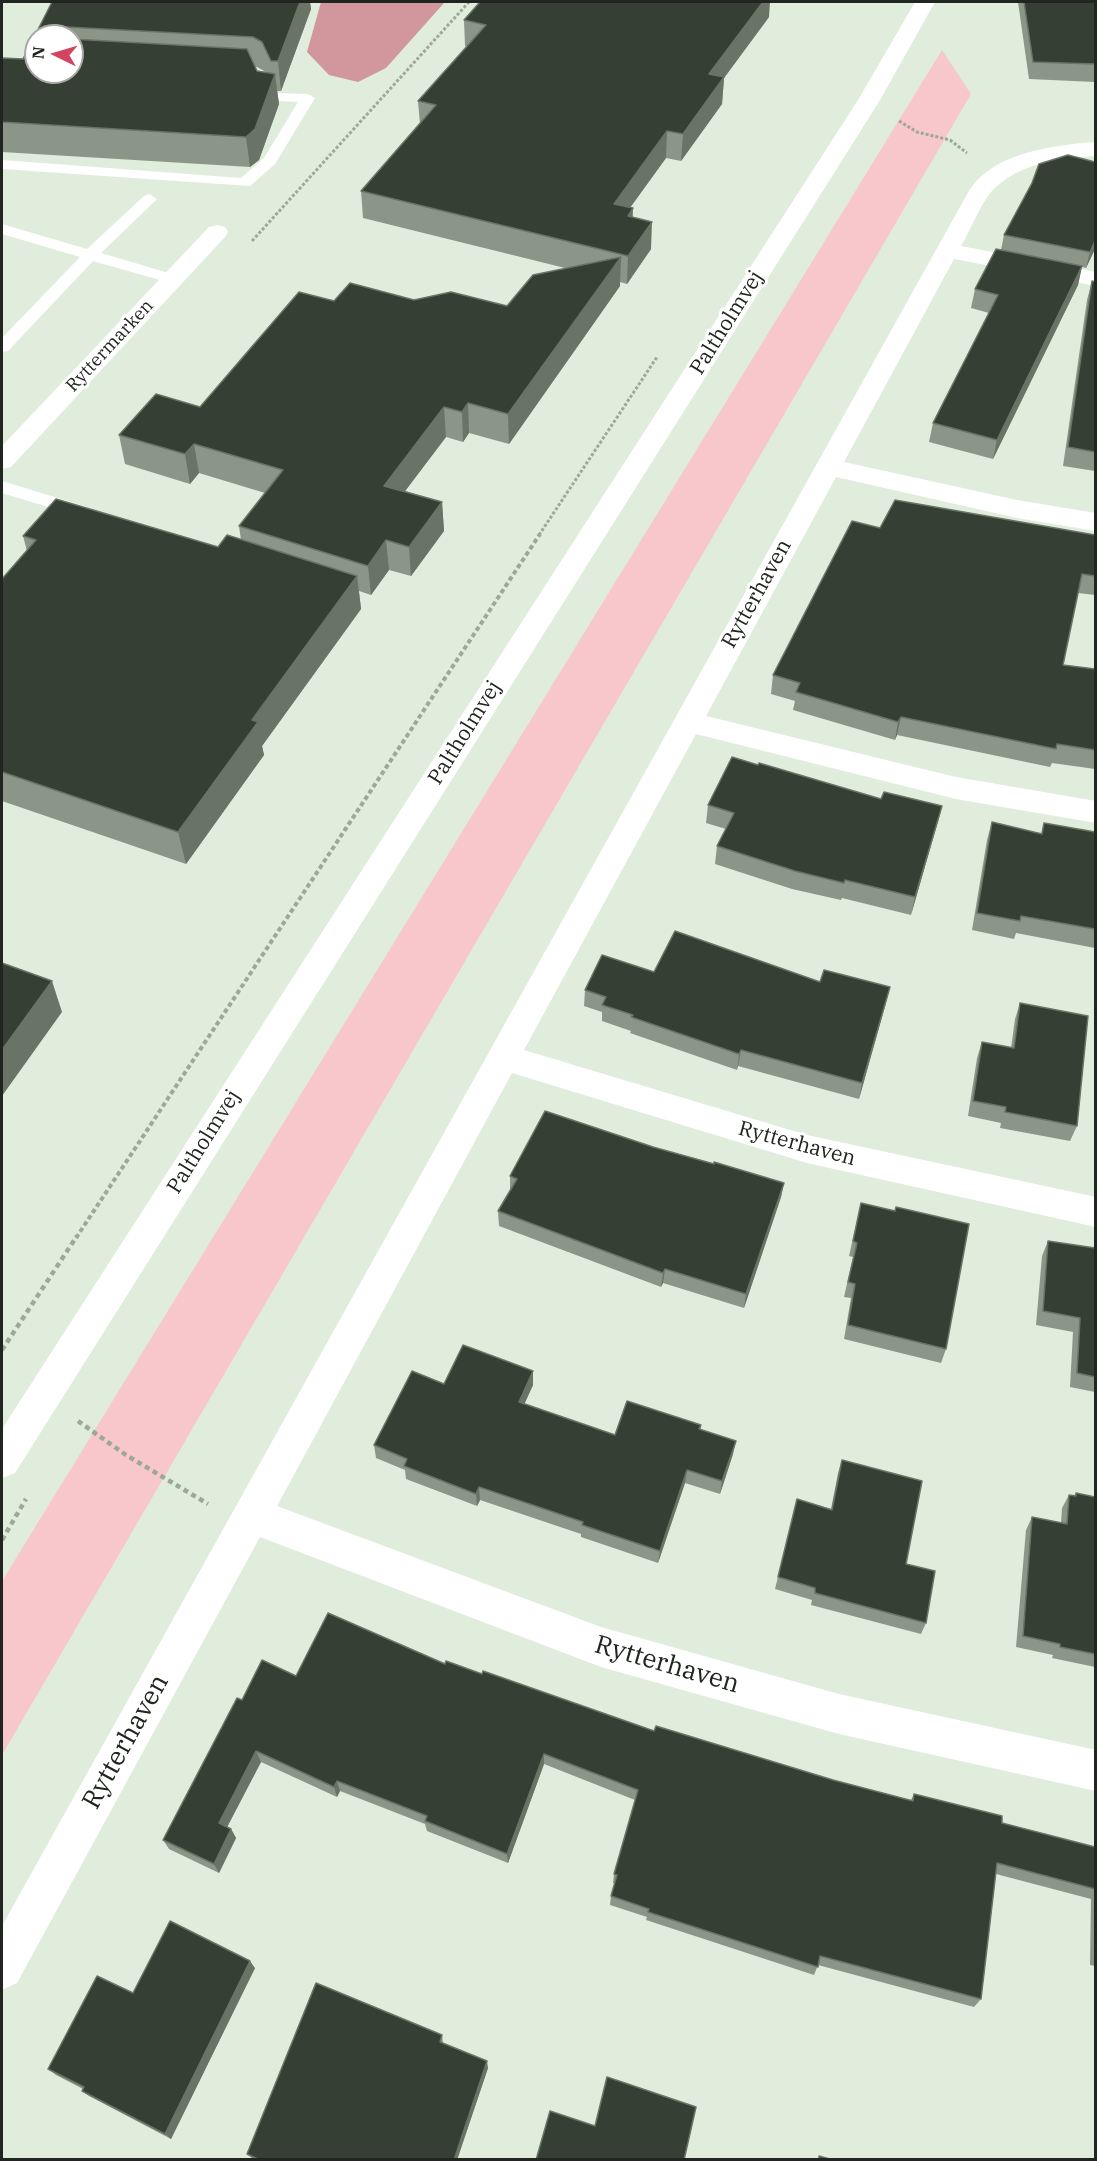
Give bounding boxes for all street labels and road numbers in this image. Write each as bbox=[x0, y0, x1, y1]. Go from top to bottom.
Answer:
street label: Paltholmvej bbox=[685, 266, 769, 380]
street label: Ryttermarken bbox=[62, 295, 158, 397]
street label: Rytterhaven bbox=[717, 535, 797, 653]
street label: Paltholmvej bbox=[423, 676, 507, 790]
street label: Paltholmvej bbox=[162, 1085, 246, 1199]
street label: Rytterhaven bbox=[736, 1116, 858, 1172]
street label: Rytterhaven bbox=[591, 1629, 743, 1701]
street label: Rytterhaven bbox=[76, 1669, 176, 1815]

